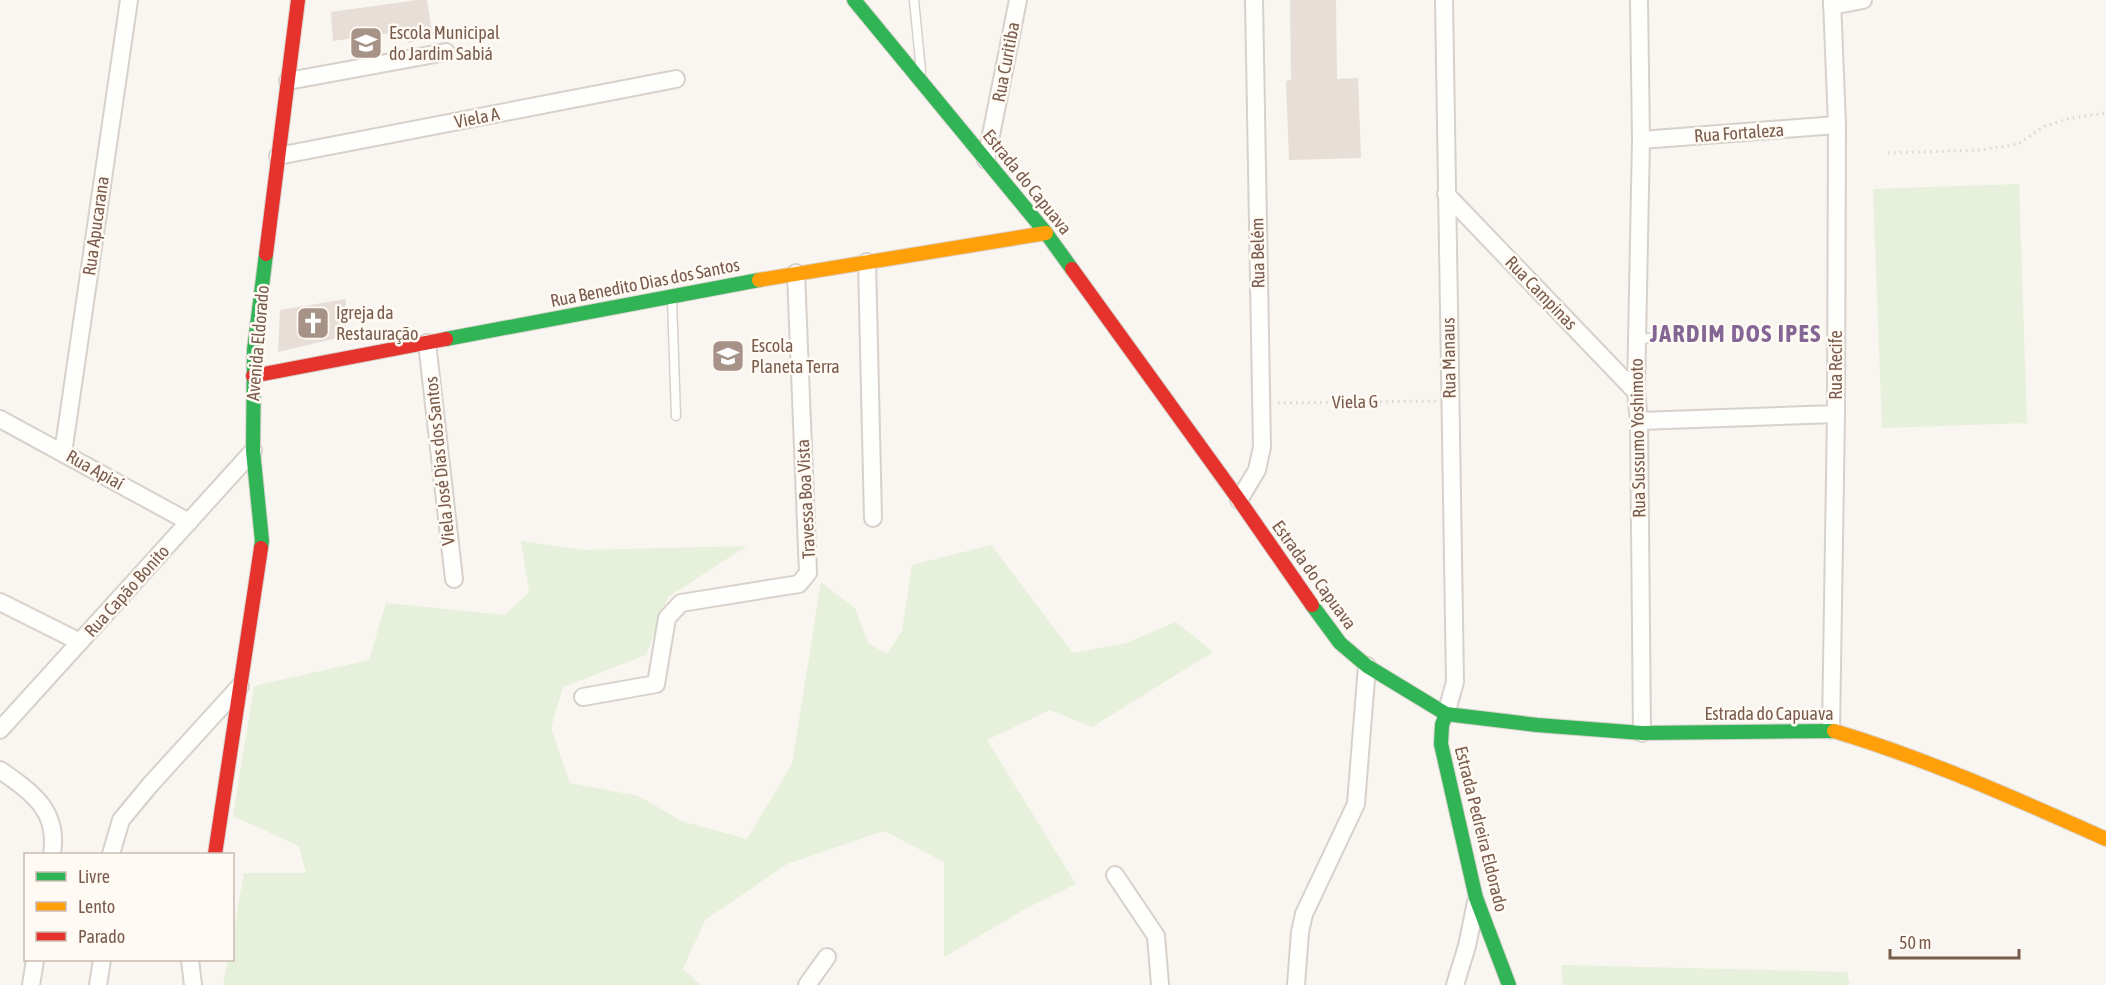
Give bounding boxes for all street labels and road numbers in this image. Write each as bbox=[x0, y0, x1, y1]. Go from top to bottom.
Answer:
street label: Rua Curitiba bbox=[987, 20, 1024, 104]
street label: Viela A bbox=[453, 103, 501, 132]
street label: Rua Fortaleza bbox=[1693, 119, 1785, 146]
street label: Estrada do Capuava bbox=[979, 125, 1076, 238]
street label: Rua Apucarana bbox=[78, 175, 113, 277]
street label: Rua Belém bbox=[1246, 217, 1269, 289]
street label: Rua Campinas bbox=[1501, 252, 1582, 334]
street label: Rua Benedito Dias dos Santos bbox=[548, 254, 741, 311]
street label: Avenida Eldorado bbox=[242, 284, 273, 402]
street label: Rua Manaus bbox=[1437, 317, 1460, 399]
street label: Rua Recife bbox=[1825, 330, 1846, 400]
street label: Rua Sussumo Yoshimoto bbox=[1626, 358, 1649, 518]
street label: Viela José Dias dos Santos bbox=[420, 376, 459, 547]
street label: Viela G bbox=[1332, 391, 1378, 412]
street label: Travessa Boa Vista bbox=[792, 439, 819, 559]
street label: Rua Apiaí bbox=[63, 445, 128, 494]
street label: Estrada do Capuava bbox=[1268, 516, 1361, 633]
street label: Rua Capão Bonito bbox=[80, 540, 173, 641]
street label: Estrada do Capuava bbox=[1704, 703, 1834, 724]
street label: Estrada Pedreira Eldorado bbox=[1451, 744, 1512, 914]

